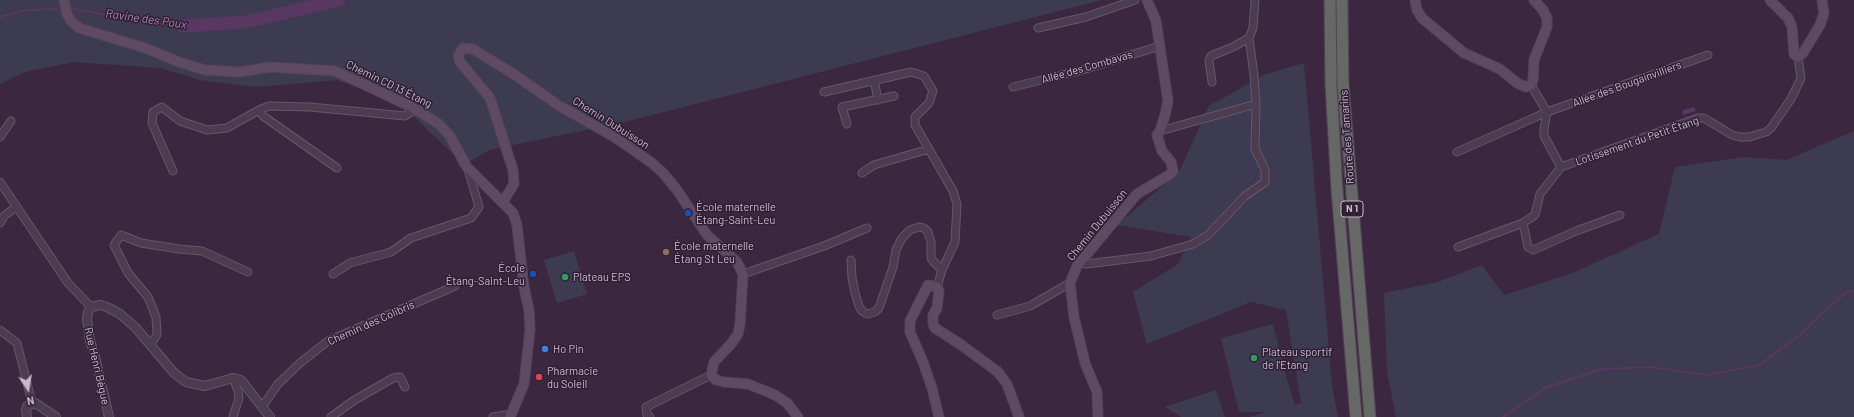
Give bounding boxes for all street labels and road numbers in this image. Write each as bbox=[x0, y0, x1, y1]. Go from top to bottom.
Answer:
street label: Allée des Combavas bbox=[1040, 48, 1134, 86]
street label: Chemin CD 13 Étang bbox=[344, 57, 434, 111]
street label: Allée des Bougainvilliers bbox=[1571, 58, 1683, 110]
street label: Route des Tamarins bbox=[1337, 90, 1357, 184]
street label: Chemin Dubuisson bbox=[570, 94, 652, 152]
street label: Lotissement du Petit Étang bbox=[1574, 114, 1700, 168]
street label: Chemin Dubuisson bbox=[1064, 187, 1130, 263]
road number: N 1 bbox=[1341, 201, 1363, 217]
street label: Chemin des Colibris bbox=[325, 298, 417, 348]
street label: Rue Henri Bègue bbox=[82, 326, 112, 406]

